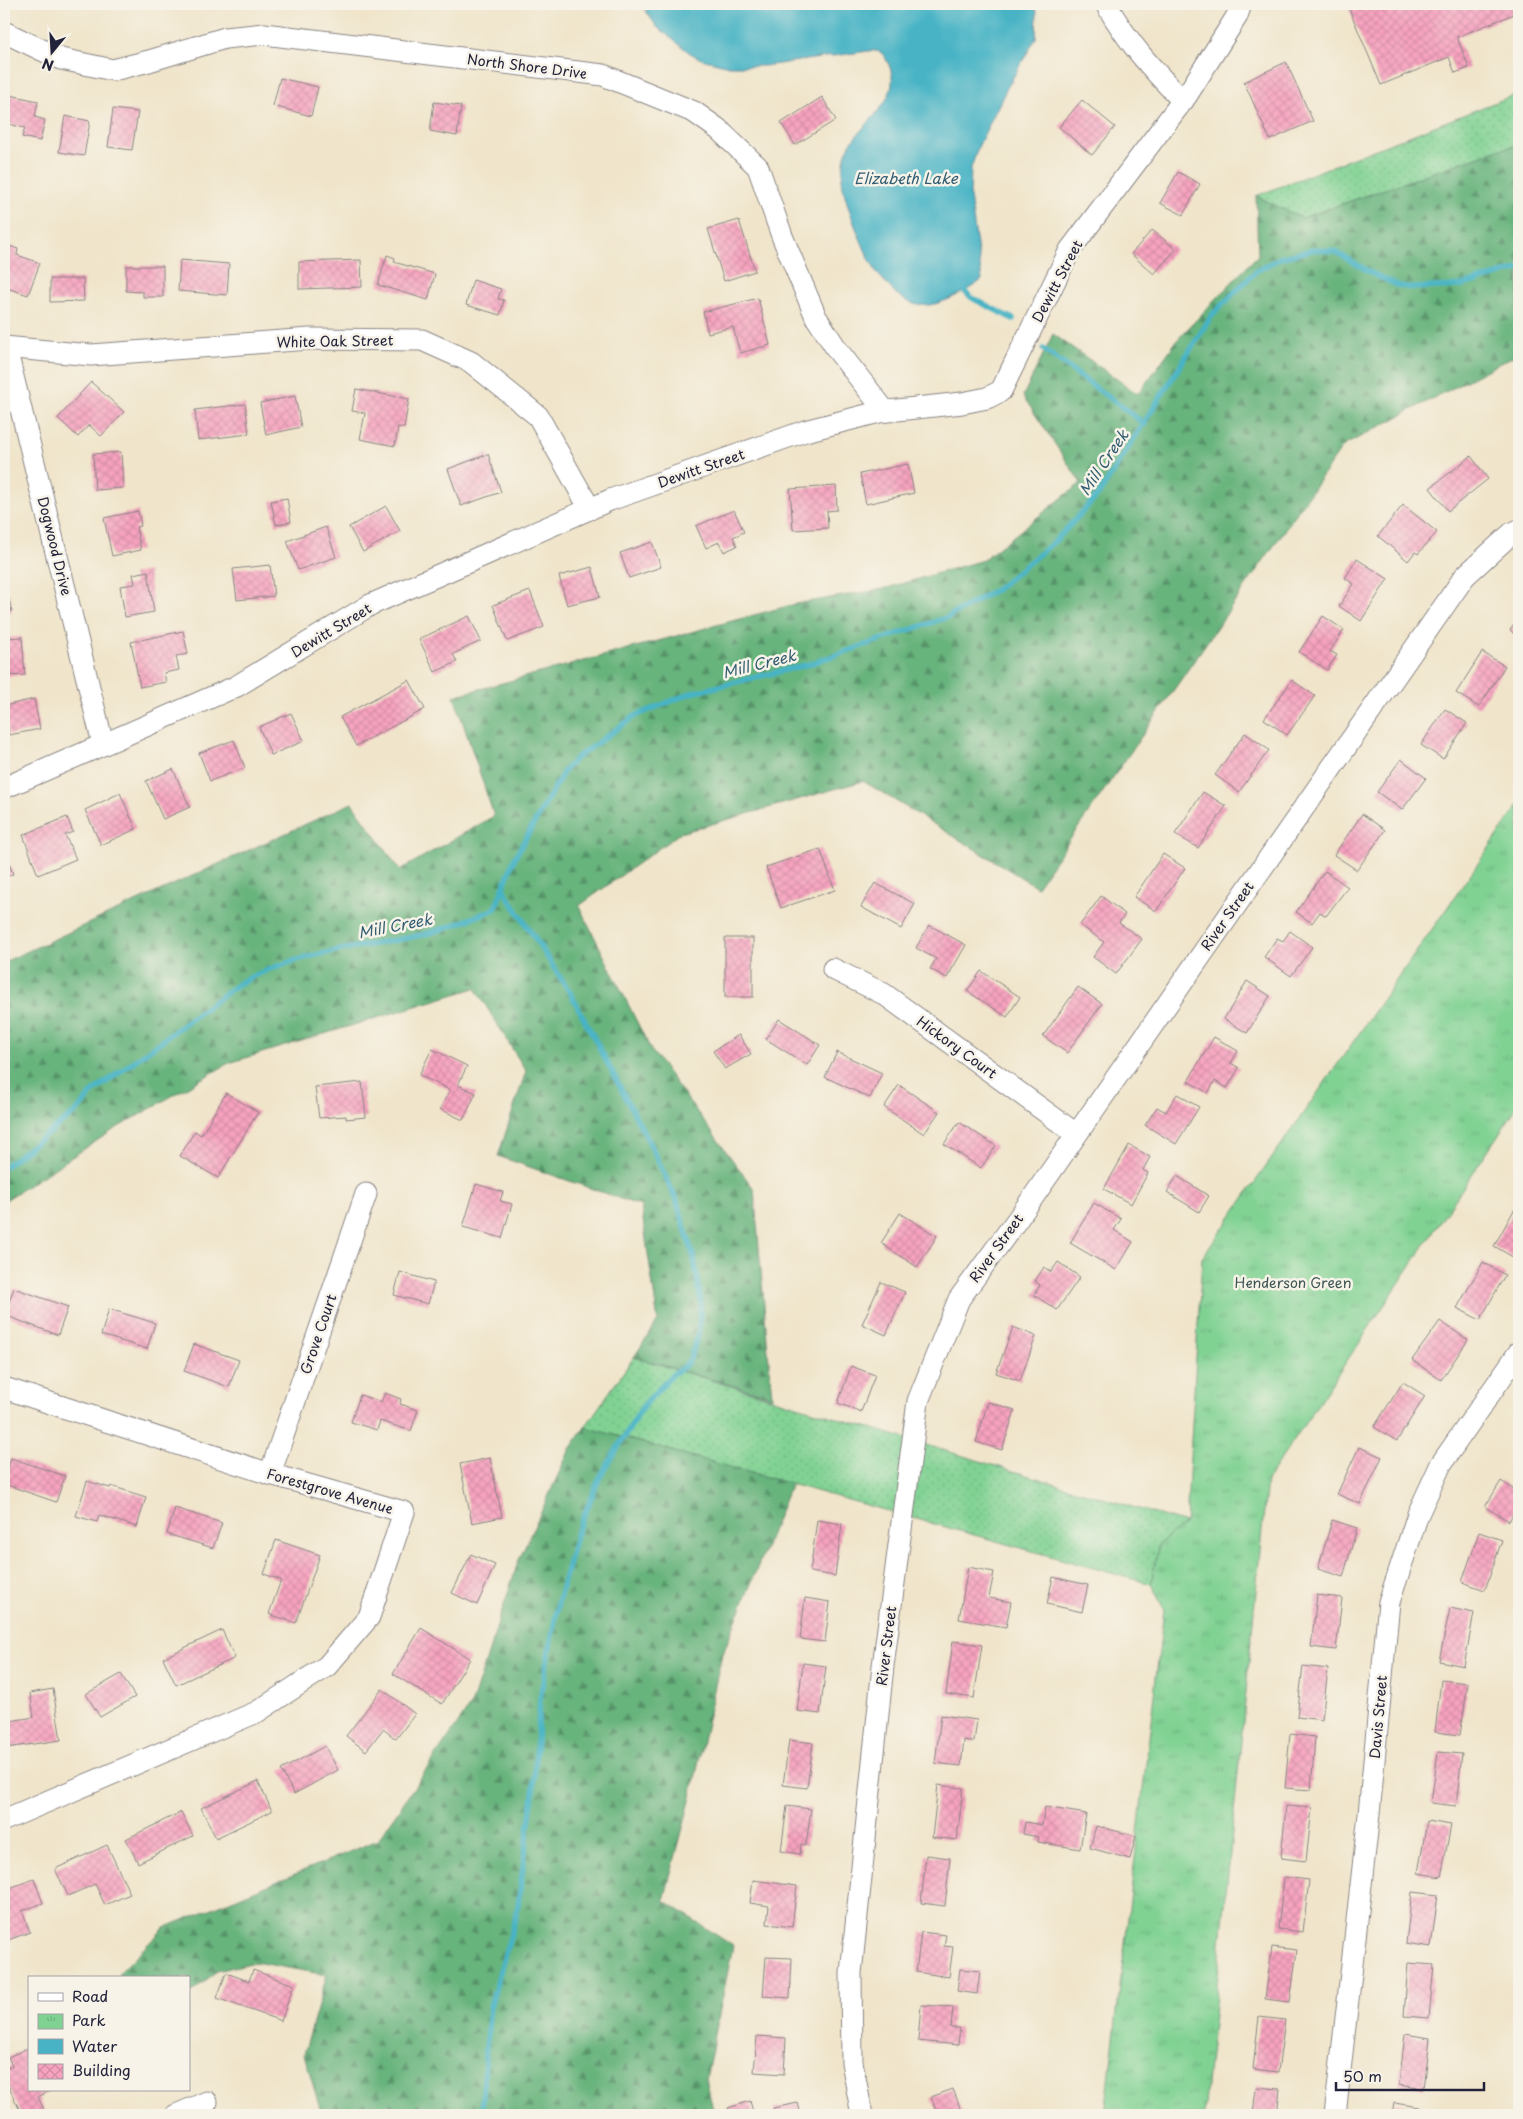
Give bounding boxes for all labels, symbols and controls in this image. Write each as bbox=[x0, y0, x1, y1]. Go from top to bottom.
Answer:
north arrow bbox=[28, 28, 78, 78]
street label: North Shore Drive bbox=[466, 48, 588, 84]
text: N bbox=[39, 53, 56, 77]
water label: Elizabeth Lake bbox=[854, 166, 959, 189]
street label: Dewitt Street bbox=[1026, 236, 1088, 326]
street label: White Oak Street bbox=[276, 329, 394, 353]
water label: Mill Creek bbox=[1072, 424, 1134, 500]
street label: Dewitt Street bbox=[655, 443, 747, 493]
street label: Dogwood Drive bbox=[33, 494, 77, 598]
street label: Dewitt Street bbox=[287, 598, 375, 662]
water label: Mill Creek bbox=[720, 643, 799, 683]
street label: River Street bbox=[1195, 877, 1259, 955]
water label: Mill Creek bbox=[356, 906, 435, 943]
street label: Hickory Court bbox=[913, 1011, 1002, 1083]
street label: River Street bbox=[964, 1209, 1028, 1287]
park label: Henderson Green bbox=[1235, 1272, 1351, 1293]
street label: Grove Court bbox=[295, 1291, 342, 1377]
street label: Forestgrove Avenue bbox=[264, 1463, 396, 1519]
street label: River Street bbox=[871, 1605, 901, 1687]
street label: Davis Street bbox=[1364, 1674, 1392, 1760]
legend bbox=[28, 1976, 190, 2092]
text: Road bbox=[72, 1984, 108, 2007]
text: Park bbox=[72, 2008, 106, 2031]
text: Water bbox=[72, 2034, 117, 2057]
text: Building bbox=[72, 2058, 131, 2081]
scale bar bbox=[1336, 2059, 1483, 2091]
text: 50 m bbox=[1343, 2064, 1382, 2087]

